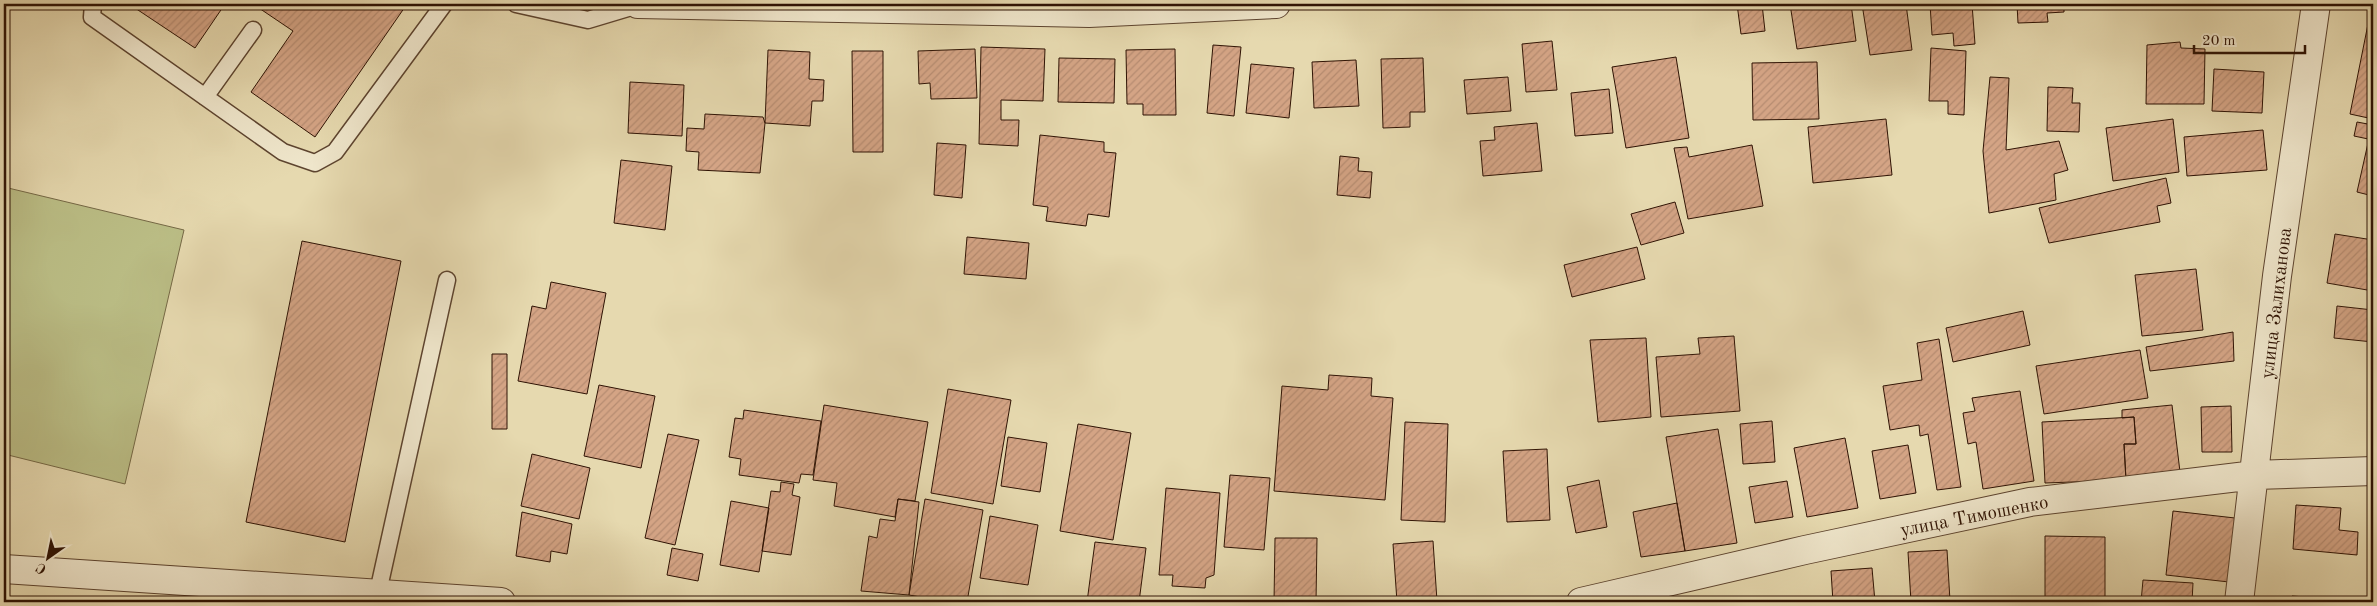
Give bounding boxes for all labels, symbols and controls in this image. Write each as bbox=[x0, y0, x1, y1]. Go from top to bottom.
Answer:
scale bar bbox=[2194, 22, 2306, 54]
text: 20 m bbox=[2202, 34, 2236, 49]
street label: улица Залиханова bbox=[2259, 226, 2296, 380]
street label: улица Тимошенко bbox=[1899, 494, 2050, 541]
north arrow bbox=[22, 534, 72, 584]
text: С bbox=[34, 560, 49, 576]

